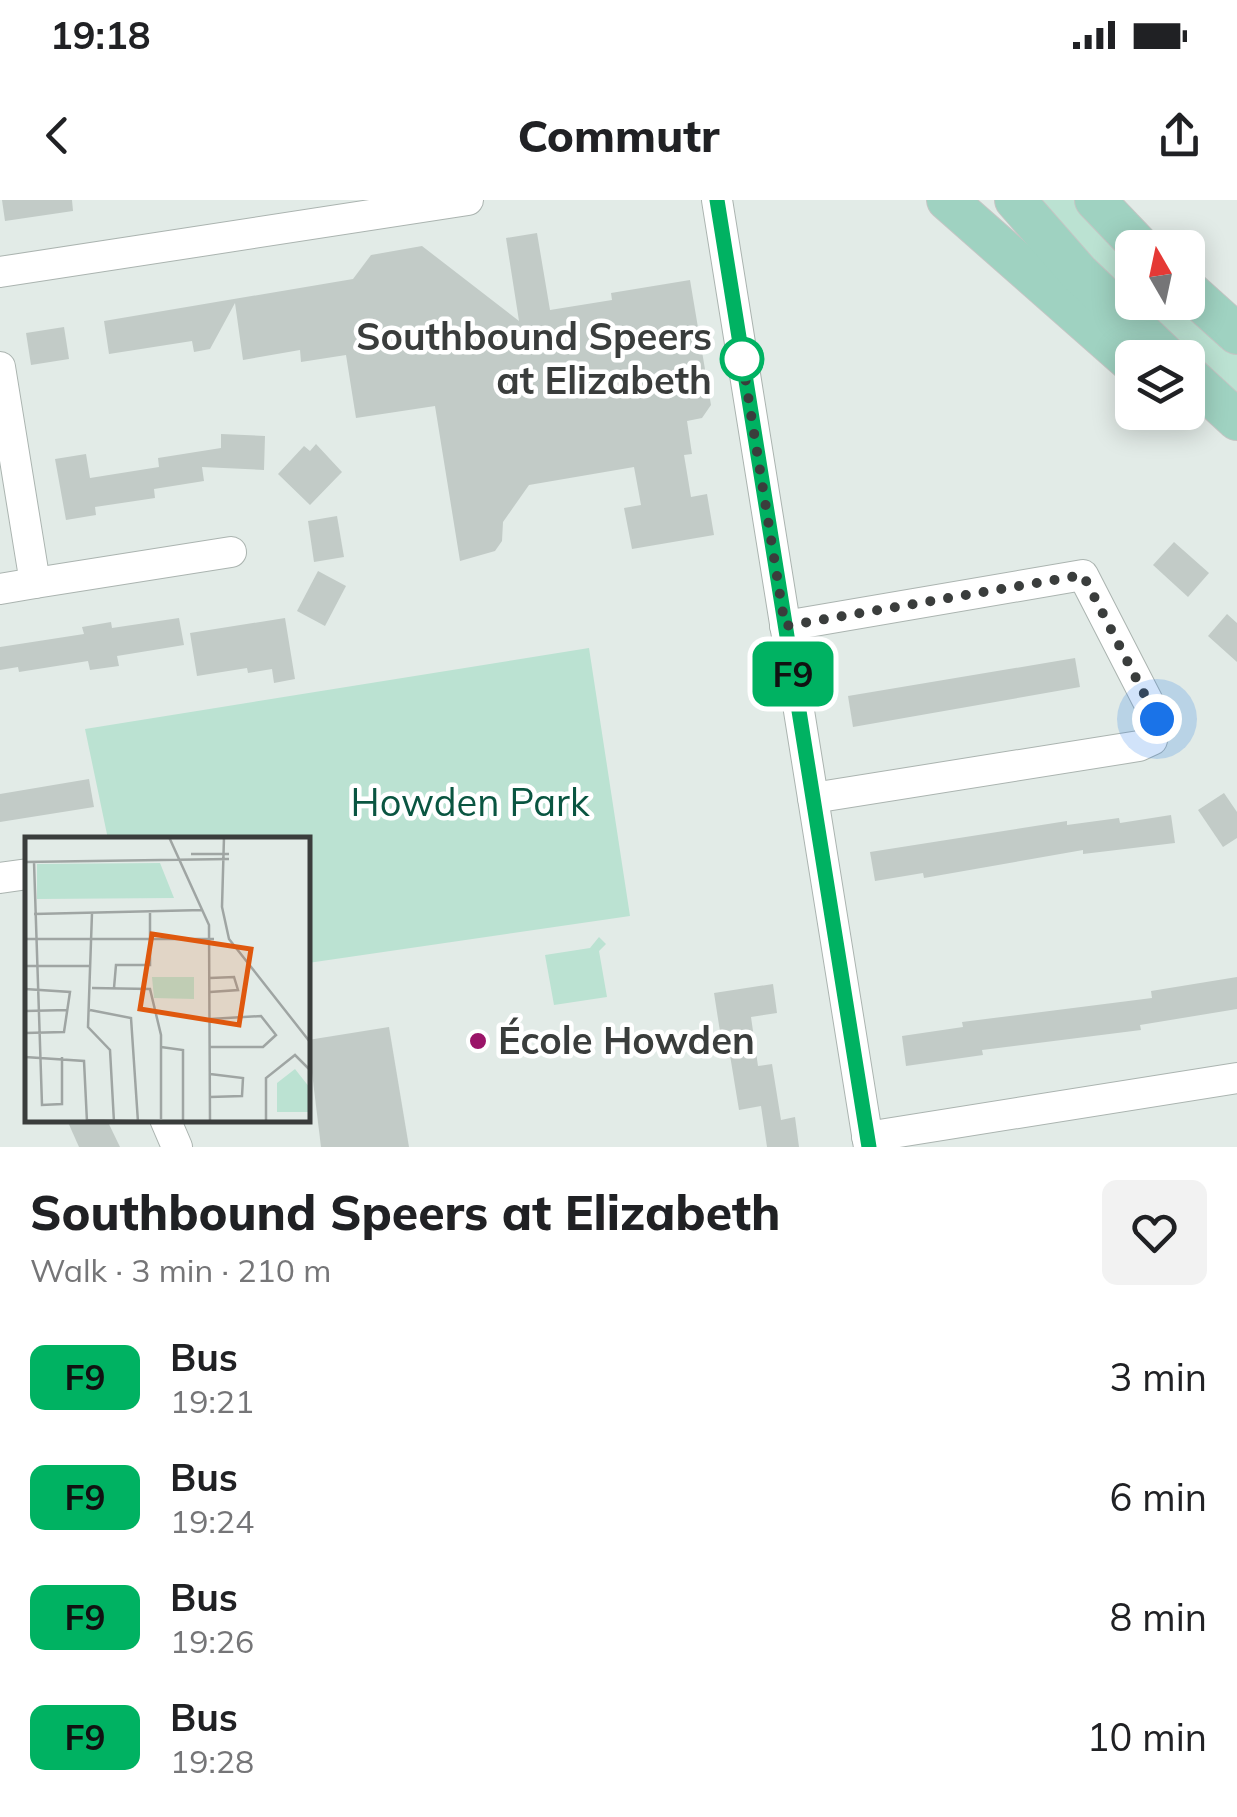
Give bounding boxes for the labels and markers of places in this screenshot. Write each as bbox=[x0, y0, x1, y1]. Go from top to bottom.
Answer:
place label: Southbound Speers at Elizabeth bbox=[356, 312, 712, 404]
marker: Southbound Speers at Elizabeth bbox=[721, 338, 763, 380]
place label: École Howden bbox=[498, 1016, 755, 1064]
marker: École Howden bbox=[467, 1030, 489, 1052]

